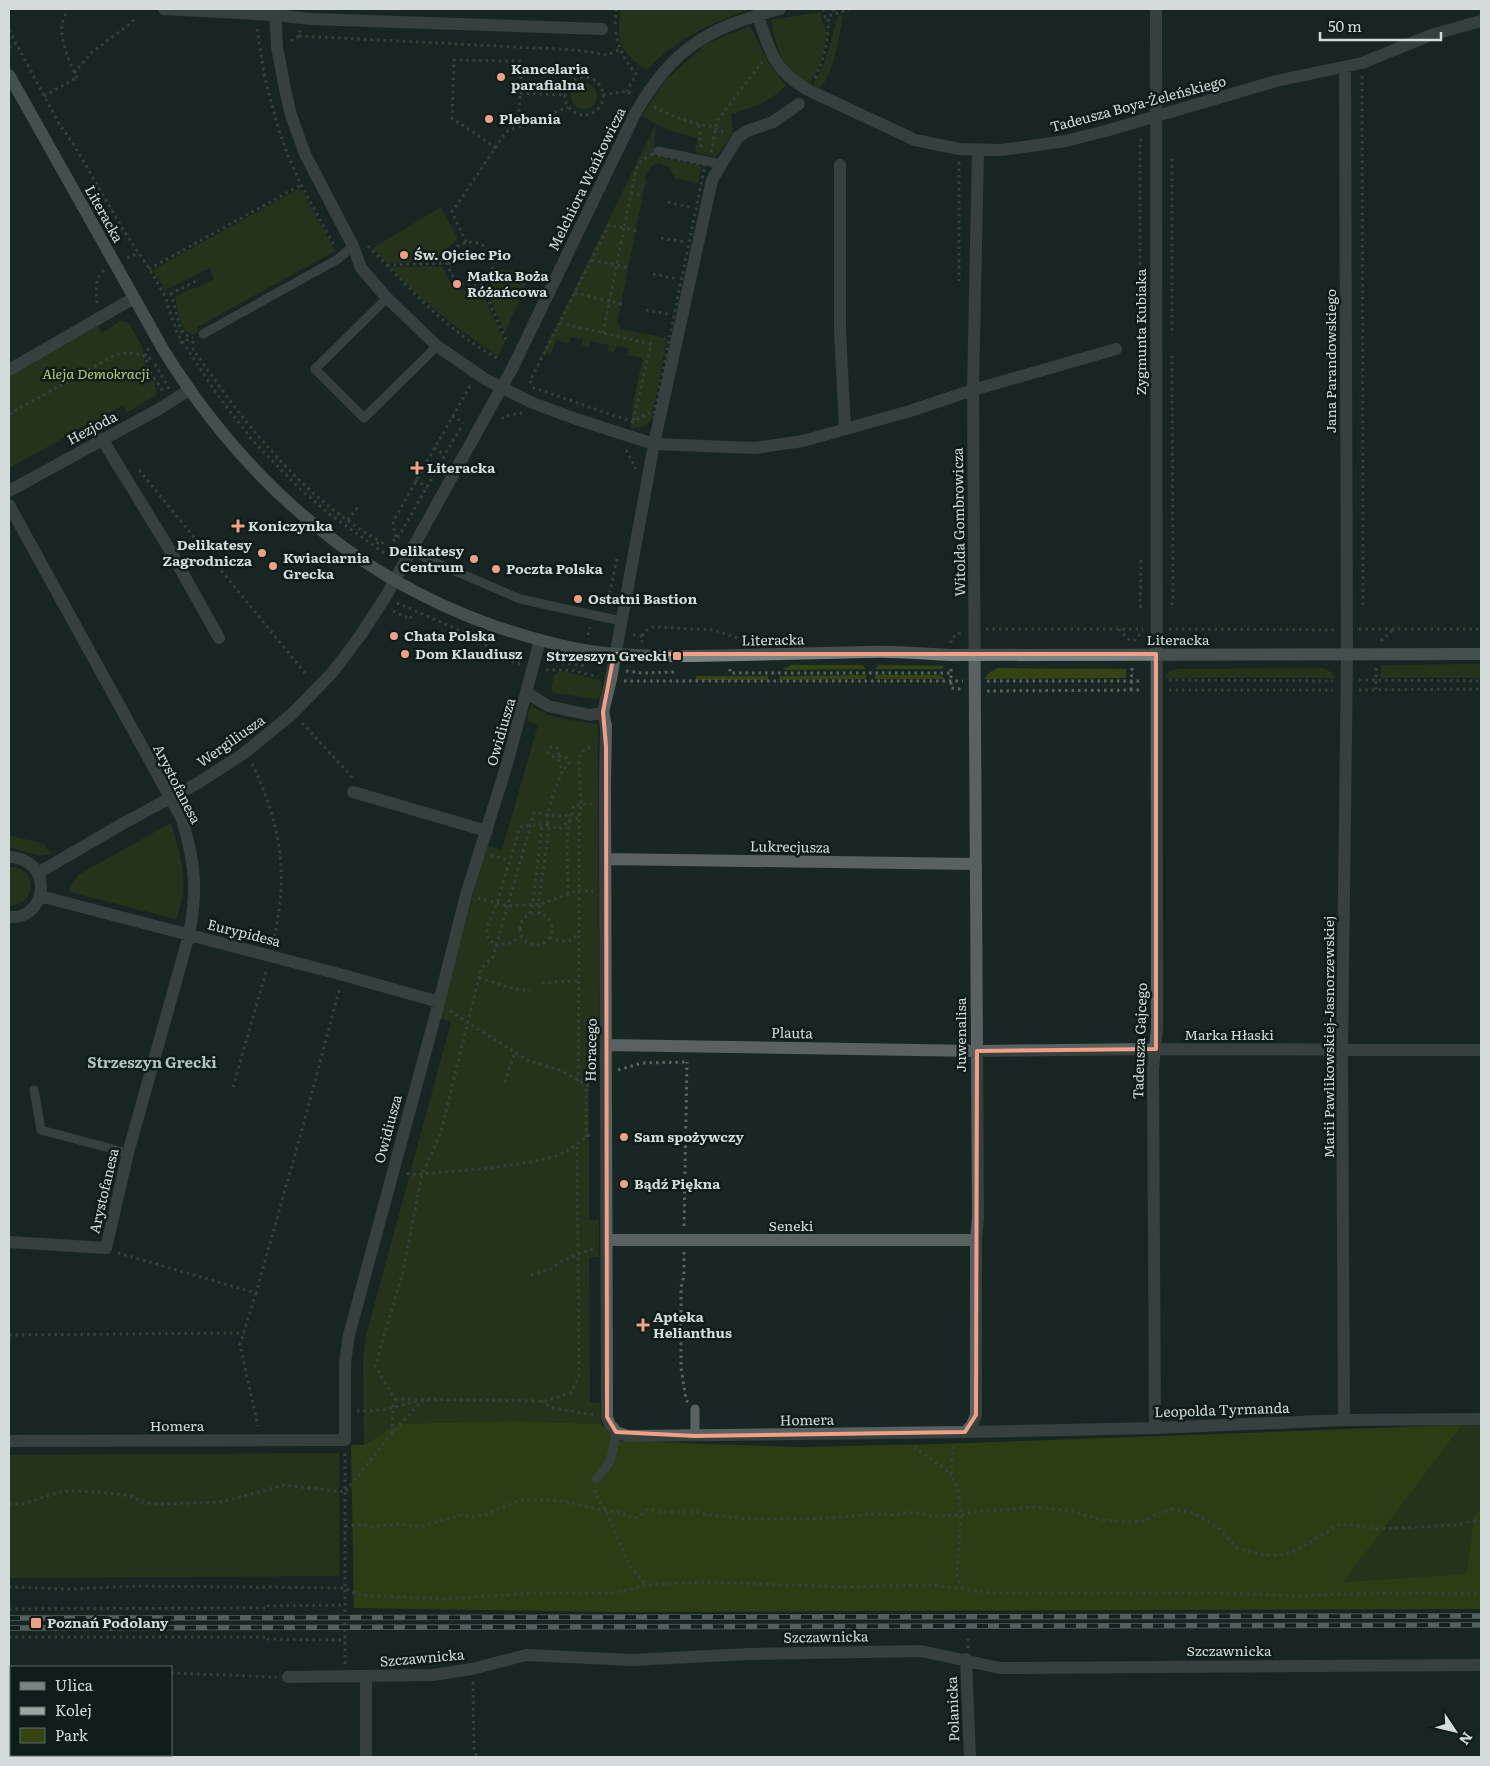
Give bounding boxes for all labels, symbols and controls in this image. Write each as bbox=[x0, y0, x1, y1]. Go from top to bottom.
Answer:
scale bar bbox=[1320, 10, 1441, 42]
text: 50 m bbox=[1328, 14, 1362, 37]
place label: Kancelaria parafialna bbox=[511, 58, 590, 94]
street label: Tadeusza Boya-Żeleńskiego bbox=[1048, 70, 1228, 136]
marker: Kancelaria parafialna bbox=[495, 71, 507, 83]
street label: Melchiora Wańkowicza bbox=[543, 103, 630, 254]
place label: Plebania bbox=[499, 108, 562, 128]
marker: Plebania bbox=[483, 113, 495, 125]
street label: Literacka bbox=[81, 181, 129, 246]
place label: Św. Ojciec Pio bbox=[414, 244, 511, 264]
marker: Św. Ojciec Pio bbox=[398, 249, 410, 261]
place label: Matka Boża Różańcowa bbox=[467, 265, 550, 301]
street label: Zygmunta Kubiaka bbox=[1130, 268, 1150, 395]
marker: Matka Boża Różańcowa bbox=[451, 278, 463, 290]
street label: Jana Parandowskiego bbox=[1320, 289, 1340, 433]
park label: Aleja Demokracji bbox=[42, 363, 150, 383]
street label: Hezjoda bbox=[63, 405, 121, 449]
street label: Witolda Gombrowicza bbox=[947, 447, 969, 597]
place label: Literacka bbox=[427, 457, 496, 477]
marker: Literacka bbox=[411, 462, 423, 474]
place label: Koniczynka bbox=[248, 515, 334, 535]
marker: Koniczynka bbox=[232, 520, 244, 532]
place label: Delikatesy Zagrodnicza bbox=[163, 534, 253, 570]
place label: Delikatesy Centrum bbox=[389, 540, 464, 576]
marker: Delikatesy Zagrodnicza bbox=[256, 547, 268, 559]
place label: Kwiaciarnia Grecka bbox=[283, 547, 371, 583]
marker: Delikatesy Centrum bbox=[468, 553, 480, 565]
place label: Poczta Polska bbox=[506, 558, 604, 578]
marker: Kwiaciarnia Grecka bbox=[267, 560, 279, 572]
marker: Poczta Polska bbox=[490, 563, 502, 575]
place label: Ostatni Bastion bbox=[588, 588, 697, 608]
marker: Ostatni Bastion bbox=[572, 593, 584, 605]
place label: Chata Polska bbox=[404, 625, 496, 645]
street label: Literacka bbox=[741, 628, 805, 650]
street label: Literacka bbox=[1147, 629, 1210, 649]
marker: Chata Polska bbox=[388, 630, 400, 642]
place label: Dom Klaudiusz bbox=[415, 643, 523, 663]
place label: Strzeszyn Grecki bbox=[546, 645, 667, 665]
marker: Dom Klaudiusz bbox=[399, 648, 411, 660]
marker: Strzeszyn Grecki bbox=[671, 650, 683, 662]
street label: Owidiusza bbox=[481, 695, 519, 768]
street label: Wergiliusza bbox=[192, 709, 269, 771]
street label: Arystofanesa bbox=[149, 740, 207, 827]
street label: Lukrecjusza bbox=[750, 835, 831, 857]
street label: Eurypidesa bbox=[205, 913, 283, 951]
street label: Marii Pawlikowskiej-Jasnorzewskiej bbox=[1318, 916, 1338, 1158]
street label: Tadeusza Gajcego bbox=[1127, 982, 1151, 1100]
street label: Juwenalisa bbox=[950, 997, 970, 1072]
street label: Horacego bbox=[579, 1018, 601, 1082]
street label: Plauta bbox=[771, 1022, 814, 1042]
street label: Marka Hłaski bbox=[1184, 1024, 1274, 1044]
district label: Strzeszyn Grecki bbox=[87, 1050, 217, 1073]
street label: Owidiusza bbox=[368, 1092, 406, 1165]
place label: Sam spożywczy bbox=[634, 1126, 744, 1146]
marker: Sam spożywczy bbox=[618, 1131, 630, 1143]
street label: Arystofanesa bbox=[83, 1146, 123, 1235]
place label: Bądź Piękna bbox=[634, 1173, 721, 1193]
marker: Bądź Piękna bbox=[618, 1178, 630, 1190]
street label: Seneki bbox=[769, 1215, 814, 1235]
place label: Apteka Helianthus bbox=[653, 1306, 732, 1342]
marker: Apteka Helianthus bbox=[637, 1319, 649, 1331]
street label: Leopolda Tyrmanda bbox=[1154, 1397, 1290, 1421]
street label: Homera bbox=[780, 1409, 835, 1429]
street label: Homera bbox=[150, 1415, 205, 1435]
place label: Poznań Podolany bbox=[47, 1612, 169, 1632]
marker: Poznań Podolany bbox=[29, 1616, 43, 1630]
street label: Szczawnicka bbox=[783, 1625, 869, 1647]
street label: Szczawnicka bbox=[1187, 1640, 1272, 1660]
street label: Szczawnicka bbox=[379, 1643, 466, 1671]
legend bbox=[10, 1666, 172, 1756]
text: Ulica bbox=[55, 1673, 94, 1696]
street label: Polanicka bbox=[941, 1676, 963, 1742]
text: Kolej bbox=[55, 1698, 92, 1721]
north arrow bbox=[1430, 1706, 1480, 1756]
text: Park bbox=[55, 1723, 89, 1746]
text: N bbox=[1455, 1728, 1478, 1750]

